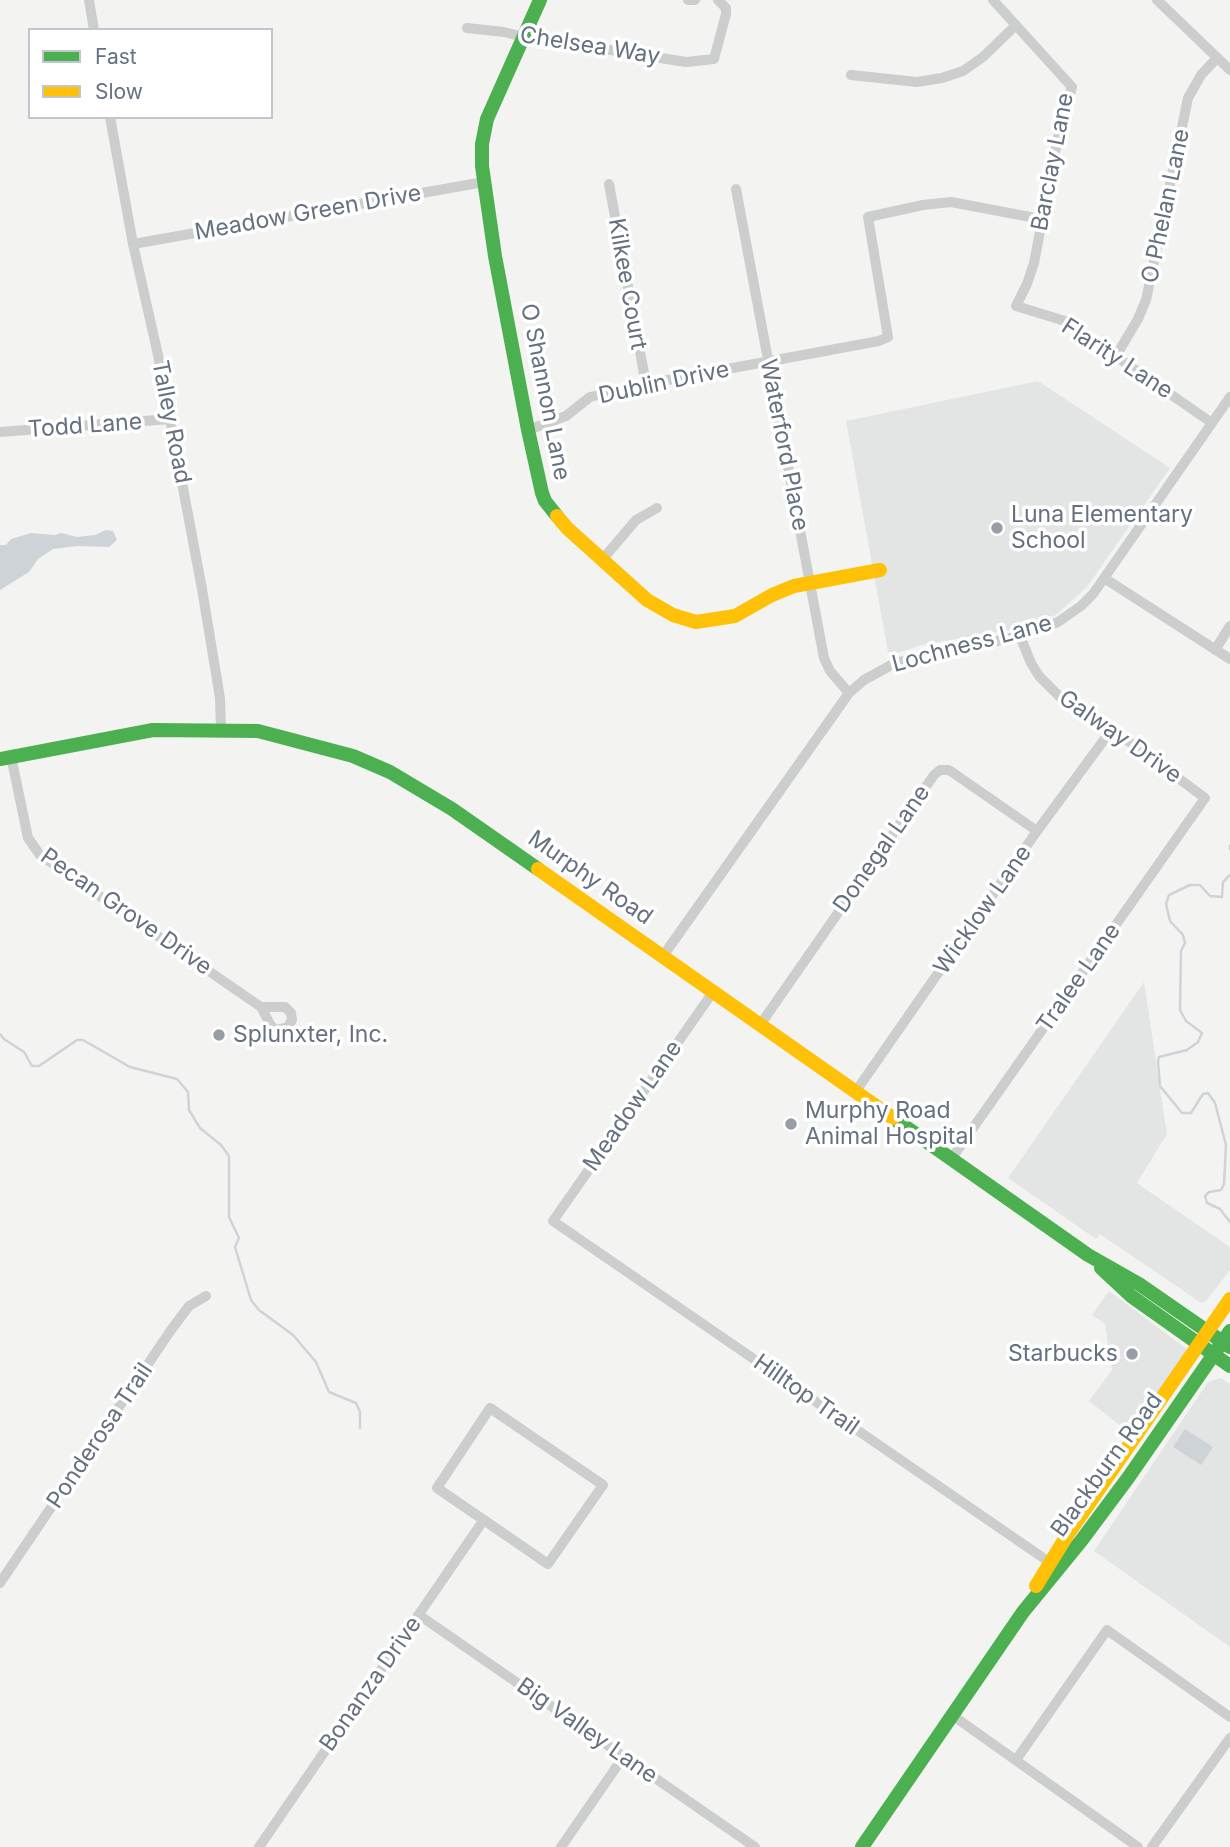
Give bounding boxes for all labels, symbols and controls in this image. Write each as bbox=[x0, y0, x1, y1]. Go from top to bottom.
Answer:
street label: Chelsea Way bbox=[518, 21, 662, 71]
legend bbox=[28, 28, 273, 119]
text: Fast bbox=[95, 44, 137, 69]
text: Slow bbox=[95, 79, 143, 104]
street label: Barclay Lane bbox=[1026, 91, 1080, 233]
street label: O Phelan Lane bbox=[1136, 126, 1196, 286]
street label: Meadow Green Drive bbox=[193, 179, 423, 247]
street label: Kilkee Court bbox=[602, 216, 652, 352]
street label: O Shannon Lane bbox=[514, 301, 576, 483]
street label: Flarity Lane bbox=[1056, 313, 1178, 405]
street label: Dublin Drive bbox=[596, 356, 732, 410]
street label: Waterford Place bbox=[754, 357, 814, 533]
street label: Talley Road bbox=[146, 358, 196, 486]
street label: Todd Lane bbox=[27, 408, 143, 444]
place label: Luna Elementary School bbox=[1011, 501, 1193, 555]
marker: Luna Elementary School bbox=[989, 520, 1005, 536]
street label: Lochness Lane bbox=[889, 609, 1055, 679]
street label: Galway Drive bbox=[1053, 685, 1187, 789]
street label: Donegal Lane bbox=[828, 780, 936, 918]
street label: Murphy Road bbox=[522, 825, 658, 931]
street label: Wicklow Lane bbox=[928, 840, 1038, 980]
street label: Pecan Grove Drive bbox=[35, 843, 217, 981]
street label: Tralee Lane bbox=[1031, 918, 1127, 1038]
place label: Splunxter, Inc. bbox=[233, 1021, 388, 1049]
marker: Splunxter, Inc. bbox=[211, 1027, 227, 1043]
street label: Meadow Lane bbox=[578, 1035, 688, 1177]
place label: Murphy Road Animal Hospital bbox=[805, 1097, 974, 1151]
marker: Murphy Road Animal Hospital bbox=[783, 1116, 799, 1132]
place label: Starbucks bbox=[1008, 1340, 1118, 1368]
marker: Starbucks bbox=[1124, 1346, 1140, 1362]
street label: Hilltop Trail bbox=[748, 1349, 864, 1441]
street label: Ponderosa Trail bbox=[41, 1358, 159, 1514]
street label: Blackburn Road bbox=[1045, 1388, 1169, 1542]
street label: Bonanza Drive bbox=[314, 1611, 428, 1757]
street label: Big Valley Lane bbox=[511, 1672, 663, 1790]

